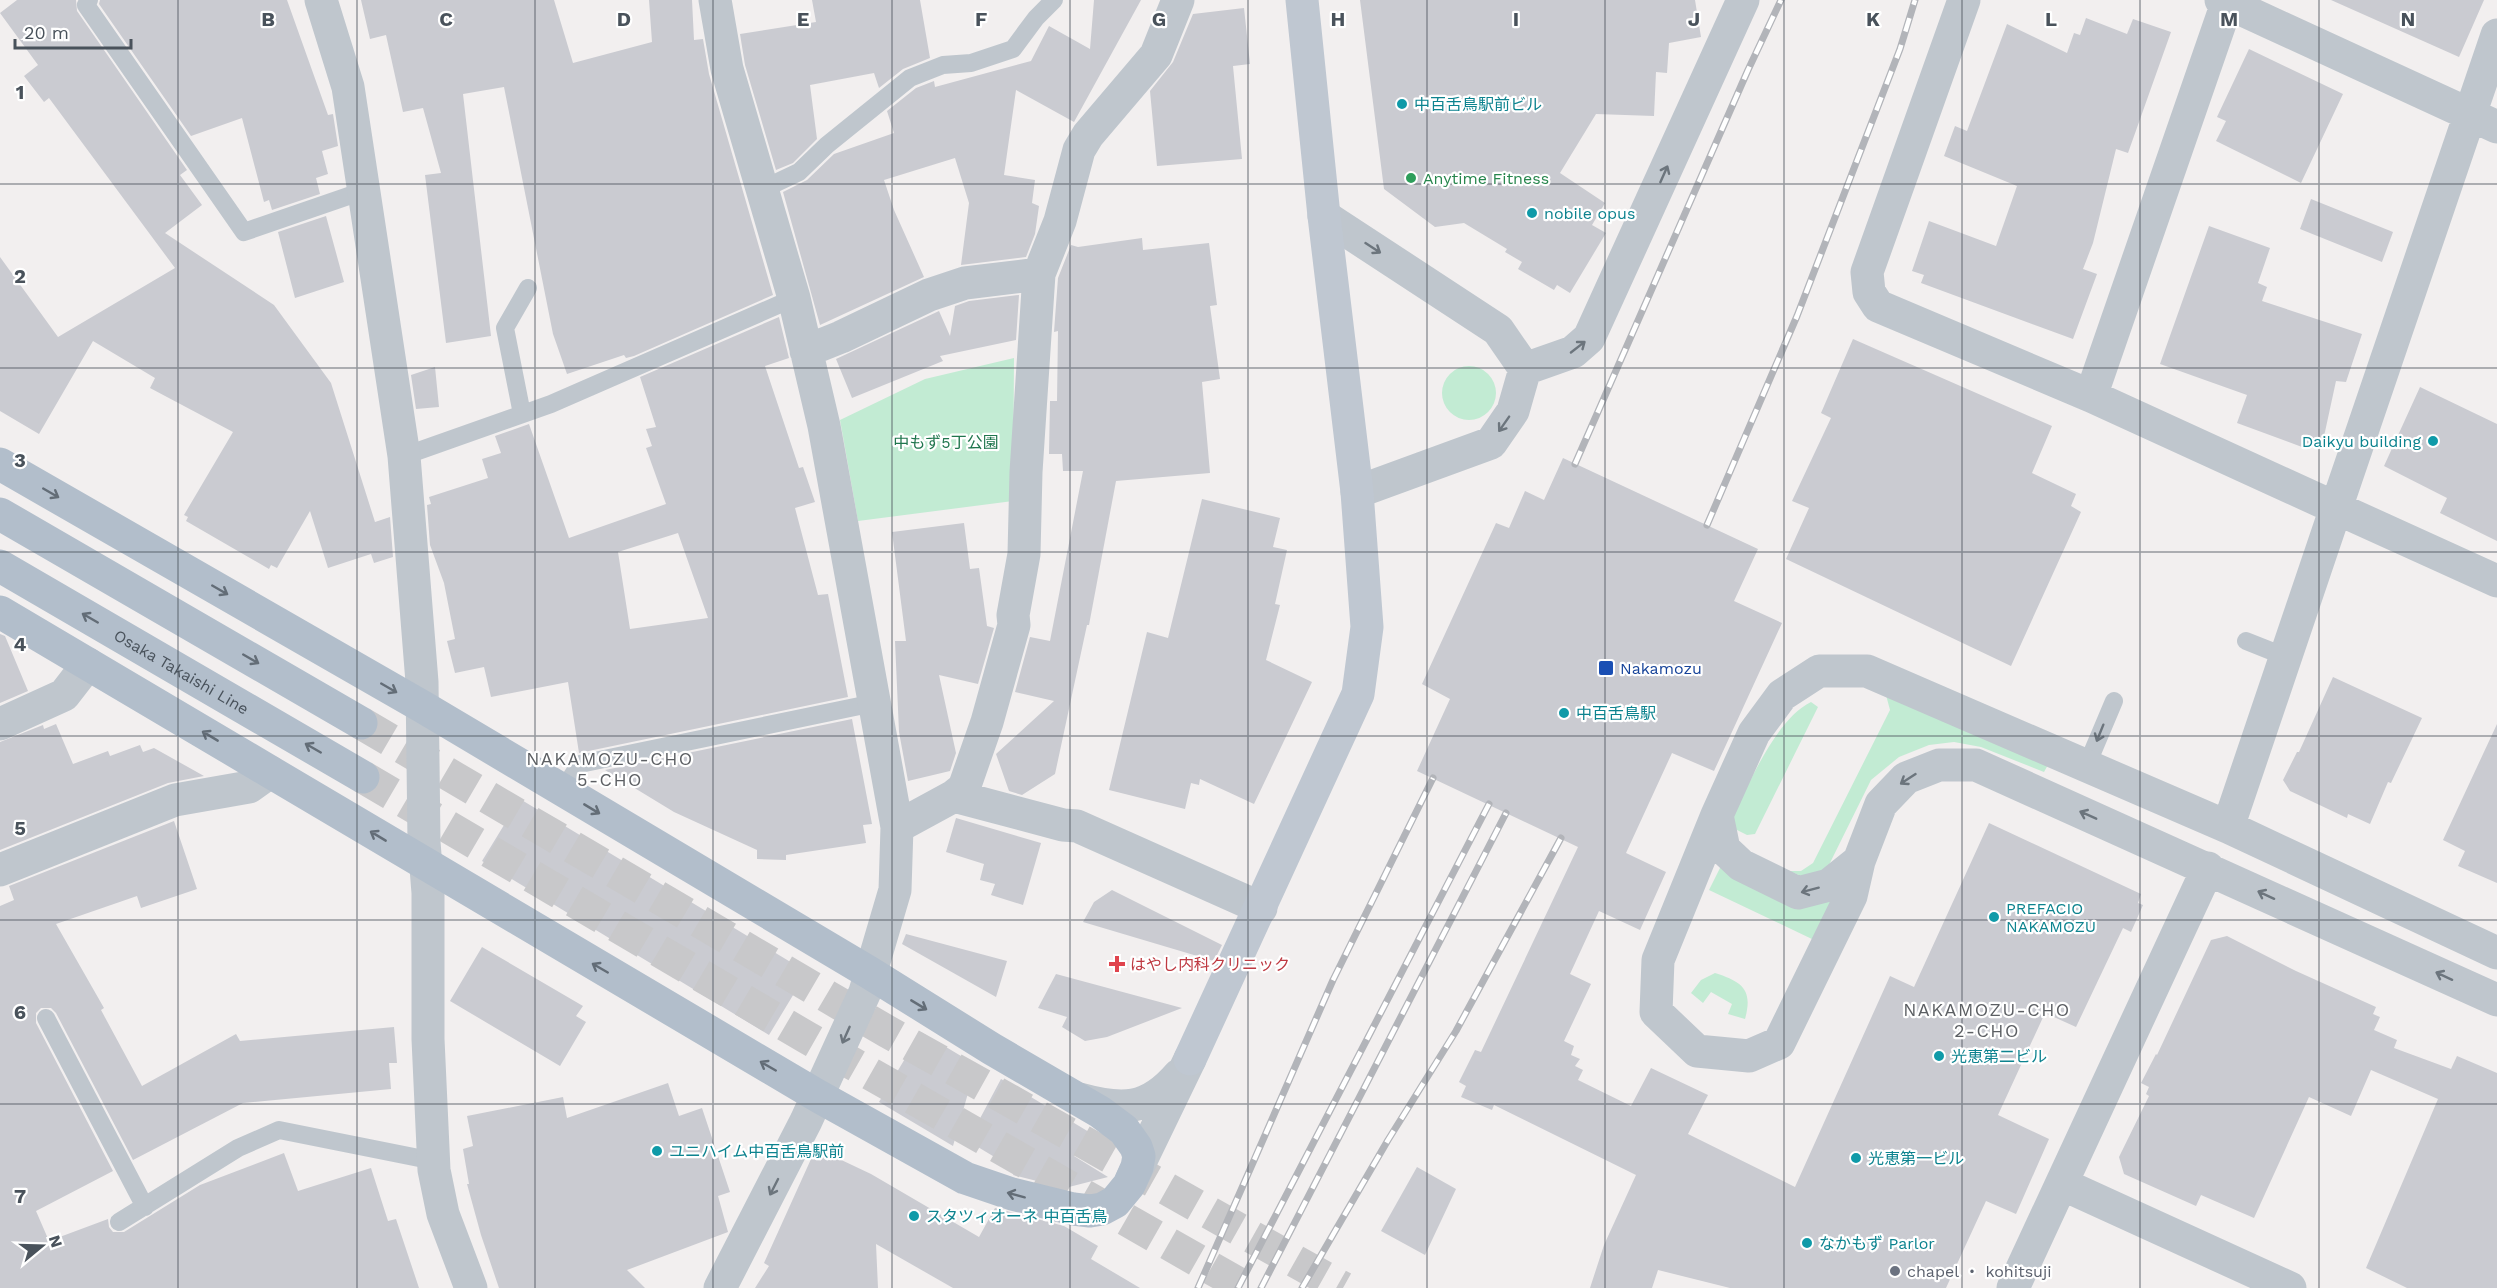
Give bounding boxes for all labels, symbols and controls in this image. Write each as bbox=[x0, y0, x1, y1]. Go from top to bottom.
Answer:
text: B bbox=[261, 7, 275, 31]
text: C bbox=[439, 7, 453, 31]
text: D bbox=[617, 7, 631, 31]
text: E bbox=[797, 7, 809, 31]
text: F bbox=[975, 7, 987, 31]
text: G bbox=[1152, 7, 1166, 31]
text: H bbox=[1331, 7, 1345, 31]
text: I bbox=[1513, 7, 1519, 31]
text: J bbox=[1688, 7, 1700, 31]
text: K bbox=[1866, 7, 1880, 31]
text: L bbox=[2045, 7, 2057, 31]
text: M bbox=[2220, 7, 2238, 31]
text: N bbox=[2401, 7, 2415, 31]
scale bar bbox=[15, 12, 130, 50]
text: 20 m bbox=[24, 22, 69, 43]
text: 1 bbox=[16, 80, 24, 104]
place label: 中百舌鳥駅前ビル bbox=[1414, 95, 1542, 114]
marker: 中百舌鳥駅前ビル bbox=[1395, 97, 1409, 111]
one-way arrow bbox=[1658, 165, 1670, 183]
place label: Anytime Fitness bbox=[1423, 169, 1549, 188]
marker: Anytime Fitness bbox=[1404, 171, 1418, 185]
place label: nobile opus bbox=[1544, 204, 1635, 223]
marker: nobile opus bbox=[1525, 206, 1539, 220]
one-way arrow bbox=[1364, 243, 1381, 255]
text: 2 bbox=[14, 264, 26, 288]
one-way arrow bbox=[1570, 341, 1586, 354]
one-way arrow bbox=[1498, 415, 1510, 431]
place label: Daikyu building bbox=[2302, 432, 2421, 451]
park label: 中もず5丁公園 bbox=[893, 433, 999, 452]
marker: Daikyu building bbox=[2426, 434, 2440, 448]
text: 3 bbox=[14, 448, 26, 472]
one-way arrow bbox=[42, 487, 59, 499]
one-way arrow bbox=[211, 585, 228, 597]
one-way arrow bbox=[81, 612, 99, 623]
street label: Osaka Takaishi Line bbox=[111, 625, 252, 719]
text: 4 bbox=[14, 632, 27, 656]
one-way arrow bbox=[241, 654, 259, 665]
marker: Nakamozu bbox=[1597, 659, 1615, 677]
place label: Nakamozu bbox=[1620, 659, 1702, 678]
one-way arrow bbox=[380, 682, 397, 694]
place label: 中百舌鳥駅 bbox=[1576, 704, 1656, 723]
marker: 中百舌鳥駅 bbox=[1557, 706, 1571, 720]
one-way arrow bbox=[2094, 724, 2105, 742]
one-way arrow bbox=[202, 730, 219, 742]
one-way arrow bbox=[304, 742, 322, 753]
district label: NAKAMOZU-CHO 5-CHO bbox=[526, 748, 694, 790]
one-way arrow bbox=[1900, 774, 1917, 786]
one-way arrow bbox=[583, 803, 600, 815]
one-way arrow bbox=[2080, 809, 2098, 820]
text: 5 bbox=[14, 816, 26, 840]
one-way arrow bbox=[370, 830, 387, 842]
one-way arrow bbox=[1800, 885, 1819, 896]
one-way arrow bbox=[2258, 889, 2276, 900]
place label: PREFACIO NAKAMOZU bbox=[2006, 899, 2096, 936]
marker: PREFACIO NAKAMOZU bbox=[1987, 910, 2001, 924]
marker: はやし内科クリニック bbox=[1108, 955, 1126, 973]
place label: はやし内科クリニック bbox=[1130, 955, 1290, 974]
one-way arrow bbox=[592, 961, 609, 973]
one-way arrow bbox=[2435, 970, 2453, 981]
one-way arrow bbox=[910, 999, 927, 1011]
district label: NAKAMOZU-CHO 2-CHO bbox=[1903, 999, 2071, 1041]
text: 6 bbox=[14, 1000, 26, 1024]
one-way arrow bbox=[839, 1025, 851, 1043]
place label: 光恵第二ビル bbox=[1951, 1047, 2047, 1066]
marker: 光恵第二ビル bbox=[1932, 1049, 1946, 1063]
one-way arrow bbox=[760, 1060, 777, 1072]
place label: ユニハイム中百舌鳥駅前 bbox=[669, 1142, 844, 1161]
marker: ユニハイム中百舌鳥駅前 bbox=[650, 1144, 664, 1158]
place label: 光恵第一ビル bbox=[1868, 1149, 1964, 1168]
marker: 光恵第一ビル bbox=[1849, 1151, 1863, 1165]
one-way arrow bbox=[767, 1177, 779, 1195]
text: 7 bbox=[14, 1184, 26, 1208]
one-way arrow bbox=[1007, 1189, 1026, 1200]
place label: スタツィオーネ 中百舌鳥 bbox=[926, 1207, 1107, 1226]
marker: スタツィオーネ 中百舌鳥 bbox=[907, 1209, 921, 1223]
north arrow bbox=[12, 1216, 72, 1276]
text: N bbox=[45, 1233, 67, 1250]
place label: なかもず Parlor bbox=[1819, 1234, 1935, 1253]
marker: なかもず Parlor bbox=[1800, 1236, 1814, 1250]
place label: chapel ・ kohitsuji bbox=[1907, 1262, 2052, 1281]
marker: chapel ・ kohitsuji bbox=[1888, 1264, 1902, 1278]

